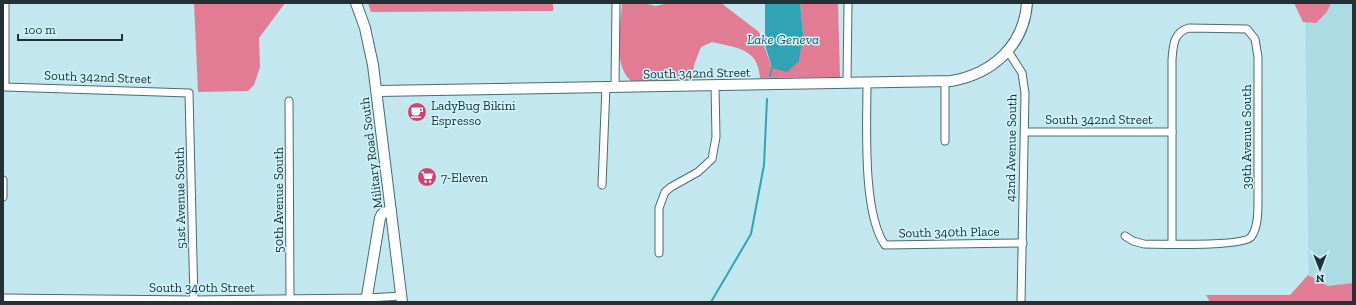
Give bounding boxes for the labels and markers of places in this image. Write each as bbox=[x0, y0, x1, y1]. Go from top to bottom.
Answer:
place label: LadyBug Bikini Espresso bbox=[431, 98, 516, 128]
cafe icon: LadyBug Bikini Espresso bbox=[406, 101, 428, 123]
supermarket icon: 7-Eleven bbox=[416, 166, 438, 188]
place label: 7-Eleven bbox=[441, 170, 489, 185]

